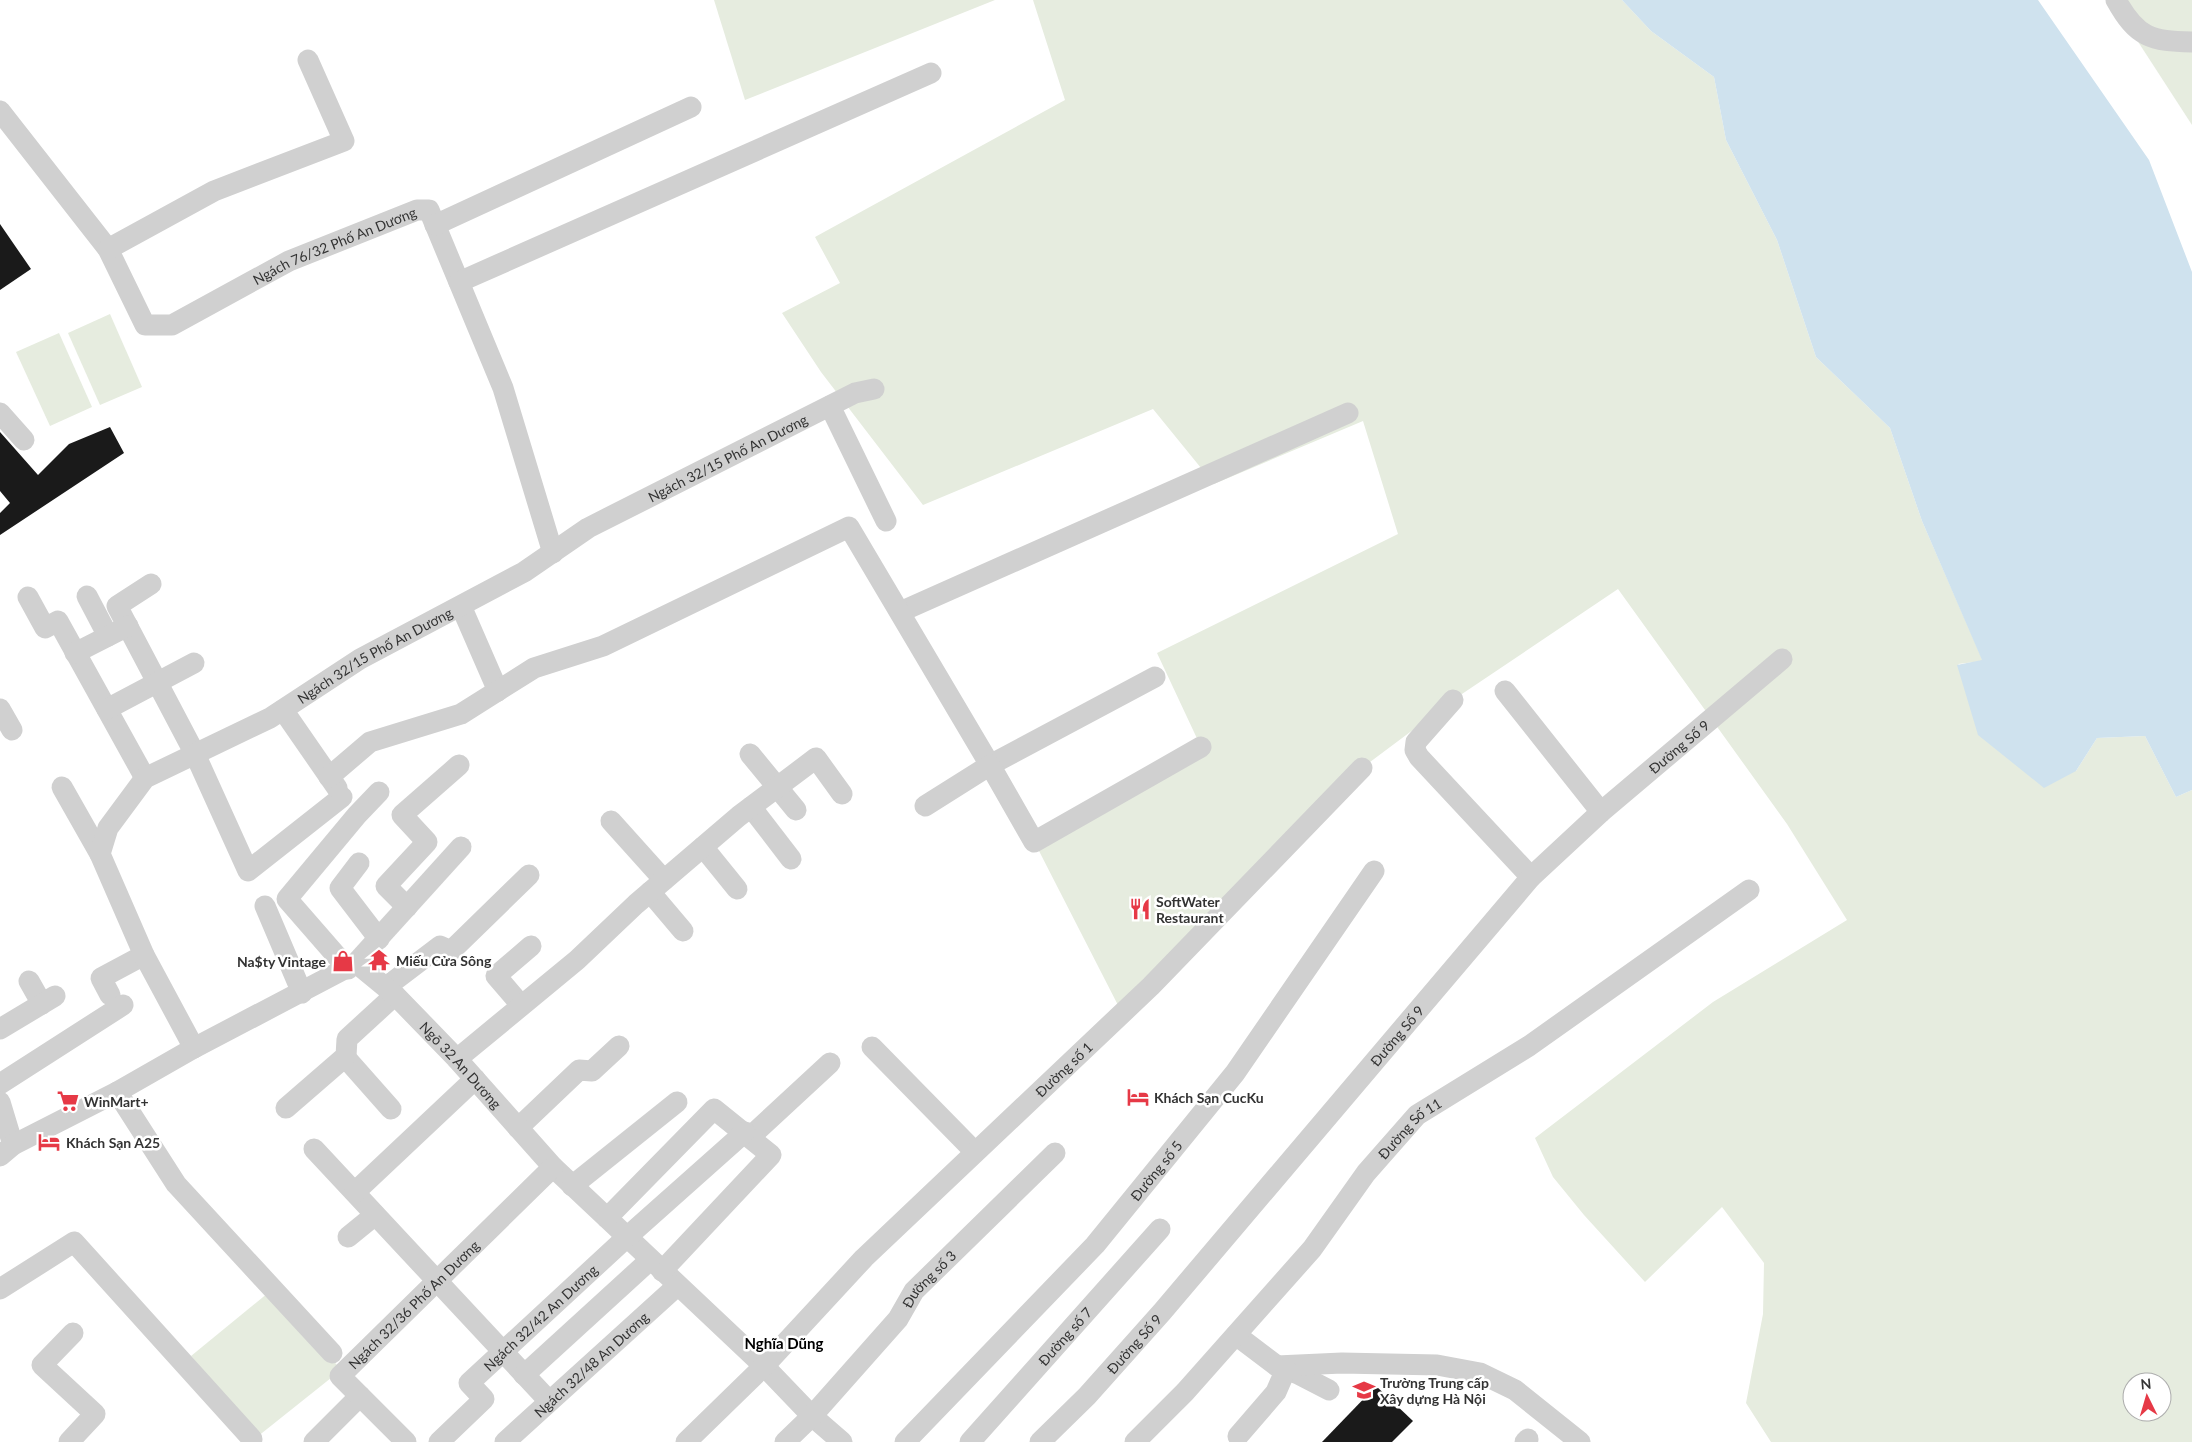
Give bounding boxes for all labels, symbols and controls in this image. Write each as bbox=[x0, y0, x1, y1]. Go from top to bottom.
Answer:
street label: Ngách 76/32 Phố An Dương bbox=[250, 203, 419, 288]
street label: Ngách 32/15 Phố An Dương bbox=[645, 410, 810, 505]
street label: Ngách 32/15 Phố An Dương bbox=[294, 603, 455, 706]
street label: Đường Số 9 bbox=[1645, 716, 1712, 777]
place label: SoftWater Restaurant bbox=[1156, 893, 1224, 926]
restaurant icon: SoftWater Restaurant bbox=[1127, 896, 1153, 922]
temple icon: Miếu Cửa Sông bbox=[366, 947, 392, 973]
shop icon: Na$ty Vintage bbox=[330, 948, 356, 974]
place label: Miếu Cửa Sông bbox=[396, 952, 492, 969]
place label: Na$ty Vintage bbox=[237, 953, 327, 970]
street label: Đường Số 9 bbox=[1366, 1002, 1427, 1069]
street label: Ngõ 32 An Dương bbox=[417, 1018, 505, 1112]
street label: Đường số 1 bbox=[1031, 1038, 1096, 1100]
hotel icon: Khách Sạn CucKu bbox=[1125, 1084, 1151, 1110]
supermarket icon: WinMart+ bbox=[55, 1088, 81, 1114]
place label: Khách Sạn CucKu bbox=[1154, 1089, 1264, 1106]
place label: WinMart+ bbox=[84, 1093, 149, 1110]
street label: Đường Số 11 bbox=[1374, 1094, 1444, 1162]
hotel icon: Khách Sạn A25 bbox=[36, 1129, 62, 1155]
place label: Khách Sạn A25 bbox=[66, 1134, 160, 1151]
street label: Đường số 5 bbox=[1126, 1137, 1185, 1204]
street label: Ngách 32/36 Phố An Dương bbox=[344, 1236, 482, 1372]
street label: Đường số 3 bbox=[898, 1247, 959, 1310]
street label: Ngách 32/42 An Dương bbox=[480, 1261, 600, 1374]
street label: Đường số 7 bbox=[1034, 1303, 1095, 1369]
street label: Ngách 32/48 An Dương bbox=[530, 1308, 652, 1420]
street label: Đường Số 9 bbox=[1103, 1310, 1165, 1377]
district label: Nghĩa Dũng bbox=[745, 1334, 824, 1352]
north arrow bbox=[2122, 1372, 2172, 1422]
place label: Trường Trung cấp Xây dựng Hà Nội bbox=[1380, 1374, 1489, 1407]
text: N bbox=[2140, 1375, 2152, 1392]
school or university icon: Trường Trung cấp Xây dựng Hà Nội bbox=[1351, 1377, 1377, 1403]

